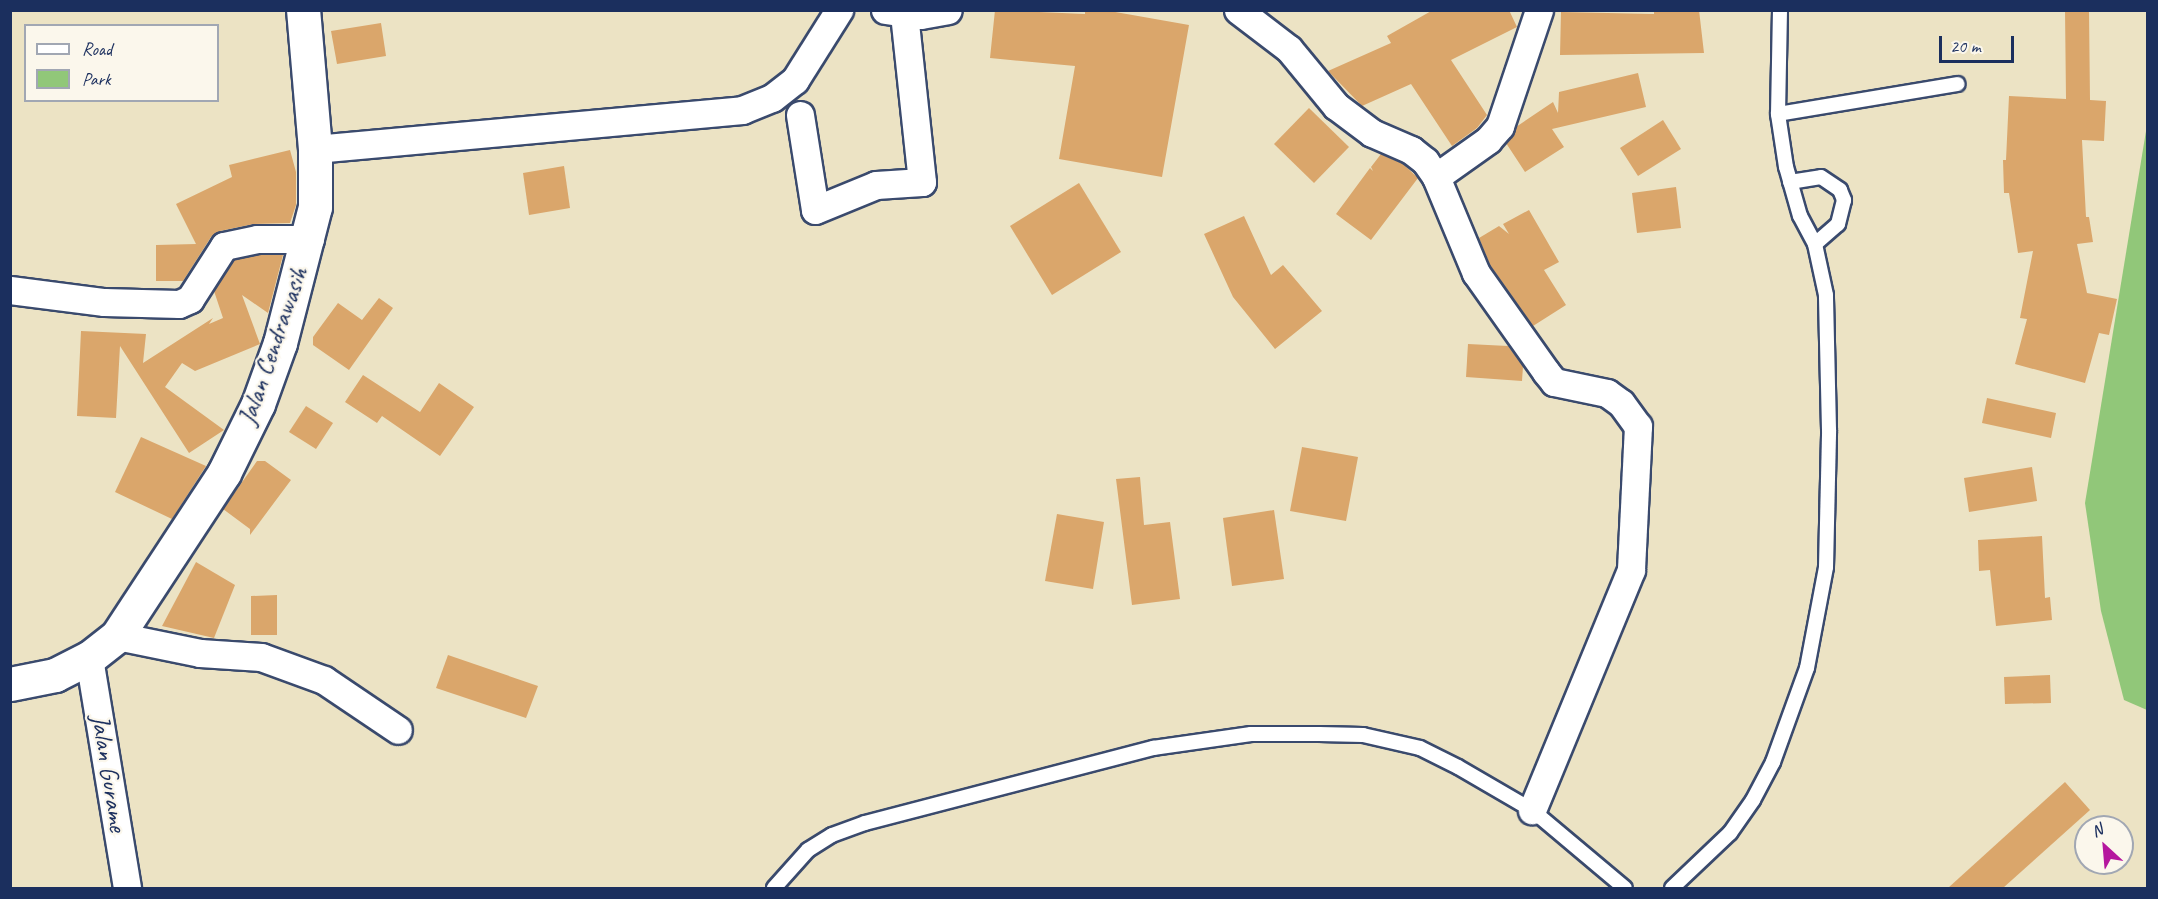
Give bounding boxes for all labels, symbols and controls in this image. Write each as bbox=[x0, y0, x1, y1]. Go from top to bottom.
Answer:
legend bbox=[24, 24, 219, 102]
scale bar bbox=[1942, 24, 2017, 62]
text: 20 m bbox=[1950, 35, 1981, 57]
text: Road bbox=[82, 38, 112, 60]
text: Park bbox=[82, 68, 111, 90]
street label: Jalan Cendrawasih bbox=[232, 263, 314, 429]
street label: Jalan Gurame bbox=[84, 712, 134, 834]
north arrow bbox=[2074, 815, 2134, 875]
text: N bbox=[2088, 819, 2106, 842]

